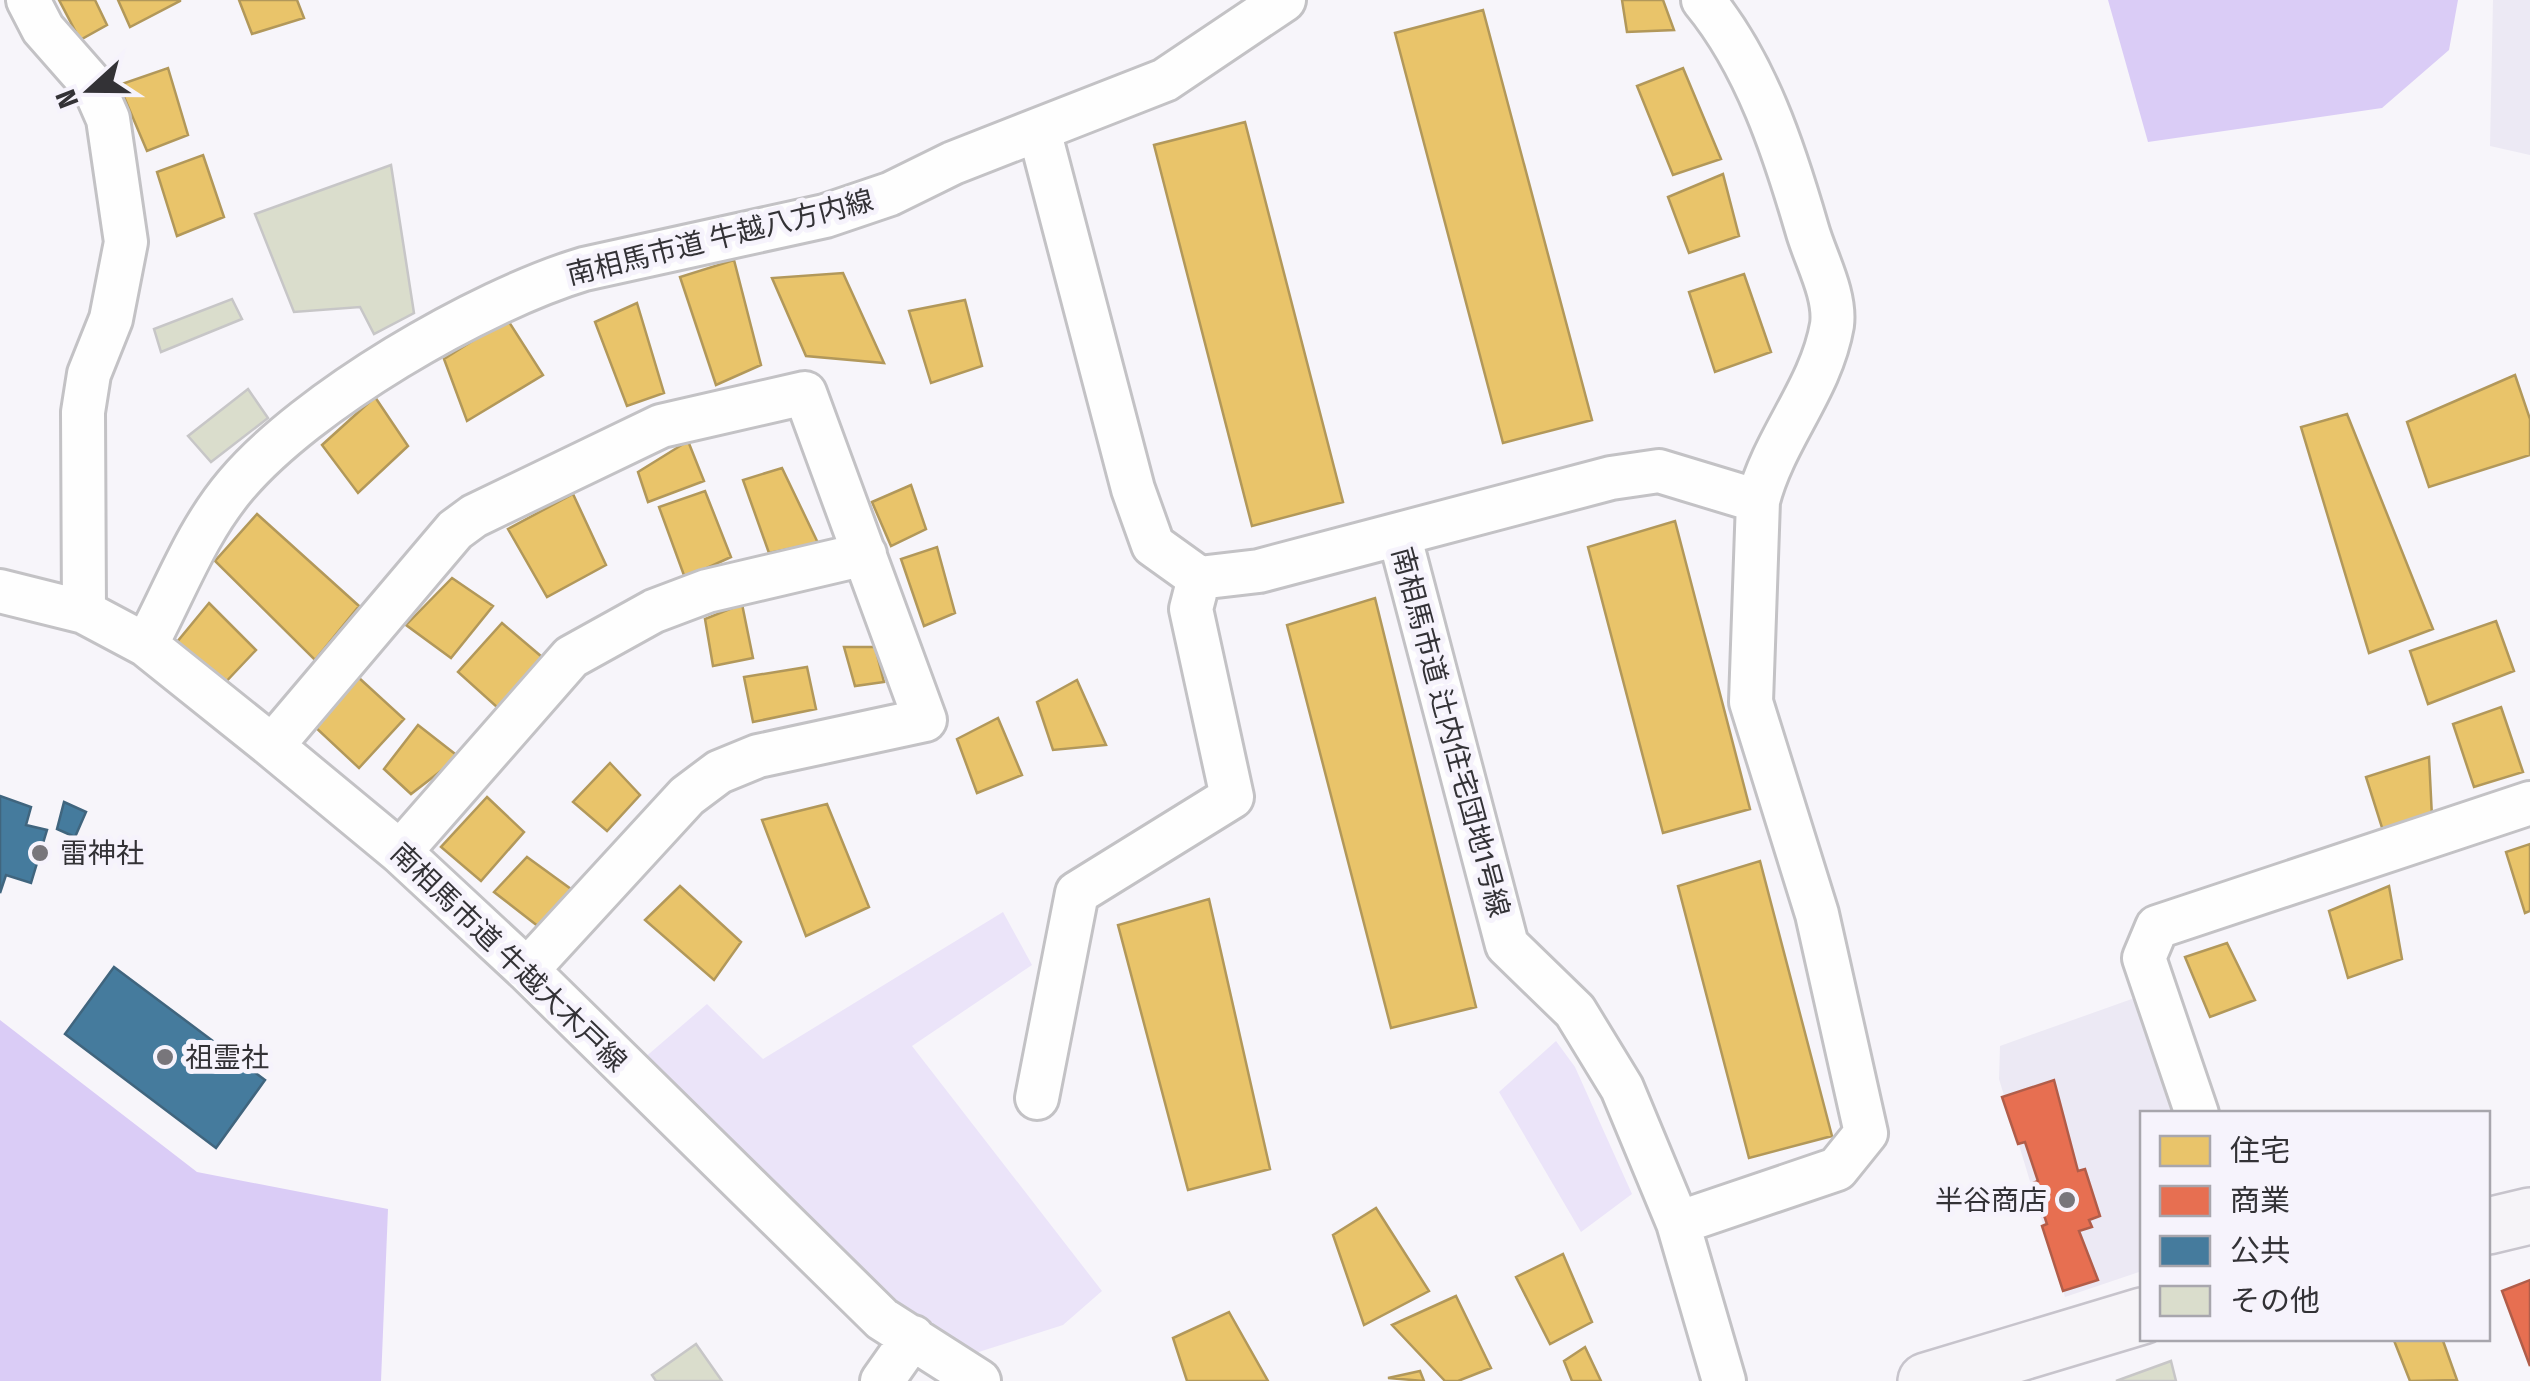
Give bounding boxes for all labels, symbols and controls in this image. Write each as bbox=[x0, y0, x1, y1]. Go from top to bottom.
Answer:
north arrow bbox=[40, 40, 140, 140]
text: N bbox=[49, 85, 86, 113]
street label: 南相馬市道 牛越八方内線 bbox=[564, 183, 877, 292]
street label: 南相馬市道 辻内住宅団地1号線 bbox=[1385, 544, 1516, 921]
street label: 南相馬市道 牛越大木戸線 bbox=[384, 836, 633, 1078]
place label: 雷神社 bbox=[60, 837, 144, 870]
marker: 雷神社 bbox=[29, 842, 51, 864]
place label: 祖霊社 bbox=[185, 1041, 269, 1074]
marker: 祖霊社 bbox=[154, 1046, 176, 1068]
legend bbox=[2140, 1111, 2490, 1341]
text: 住宅 bbox=[2230, 1133, 2290, 1169]
text: 商業 bbox=[2230, 1183, 2290, 1219]
place label: 半谷商店 bbox=[1935, 1184, 2047, 1217]
marker: 半谷商店 bbox=[2056, 1189, 2078, 1211]
text: 公共 bbox=[2230, 1233, 2290, 1269]
text: その他 bbox=[2230, 1283, 2320, 1319]

